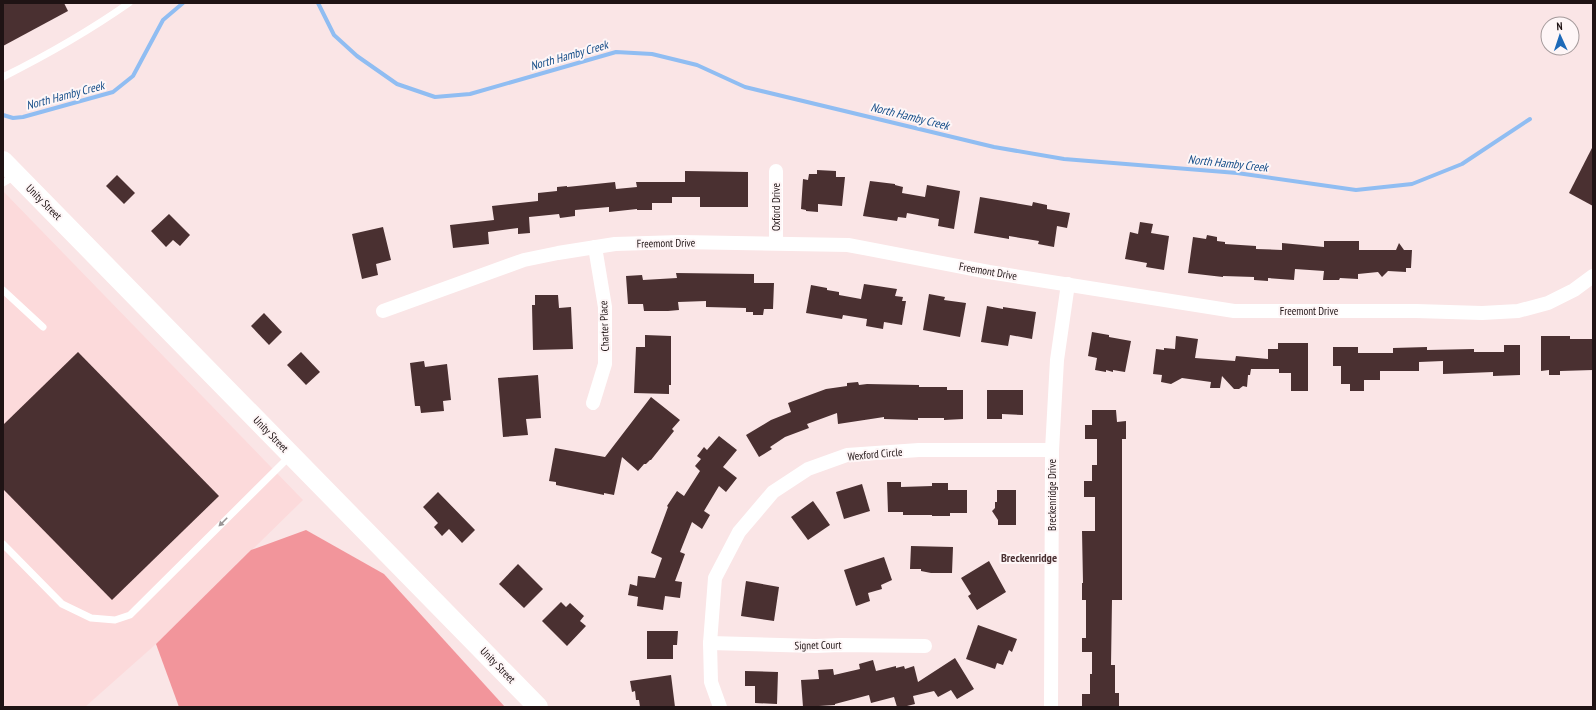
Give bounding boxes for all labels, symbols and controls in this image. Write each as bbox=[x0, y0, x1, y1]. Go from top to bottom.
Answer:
north arrow bbox=[1540, 16, 1580, 56]
text: N bbox=[1556, 19, 1563, 33]
water label: North Hamby Creek bbox=[528, 36, 611, 73]
water label: North Hamby Creek bbox=[24, 77, 107, 113]
water label: North Hamby Creek bbox=[869, 99, 952, 133]
water label: North Hamby Creek bbox=[1187, 151, 1270, 175]
street label: Unity Street bbox=[23, 181, 65, 223]
street label: Oxford Drive bbox=[769, 183, 783, 231]
street label: Freemont Drive bbox=[637, 235, 696, 251]
street label: Freemont Drive bbox=[958, 259, 1019, 283]
street label: Charter Place bbox=[596, 300, 612, 352]
street label: Freemont Drive bbox=[1280, 304, 1339, 318]
street label: Unity Street bbox=[250, 413, 292, 455]
street label: Wexford Circle bbox=[847, 445, 903, 463]
street label: Breckenridge Drive bbox=[1045, 459, 1059, 531]
one-way arrow bbox=[218, 518, 228, 527]
district label: Breckenridge bbox=[1001, 550, 1057, 565]
street label: Signet Court bbox=[794, 638, 842, 652]
street label: Unity Street bbox=[477, 644, 519, 686]

